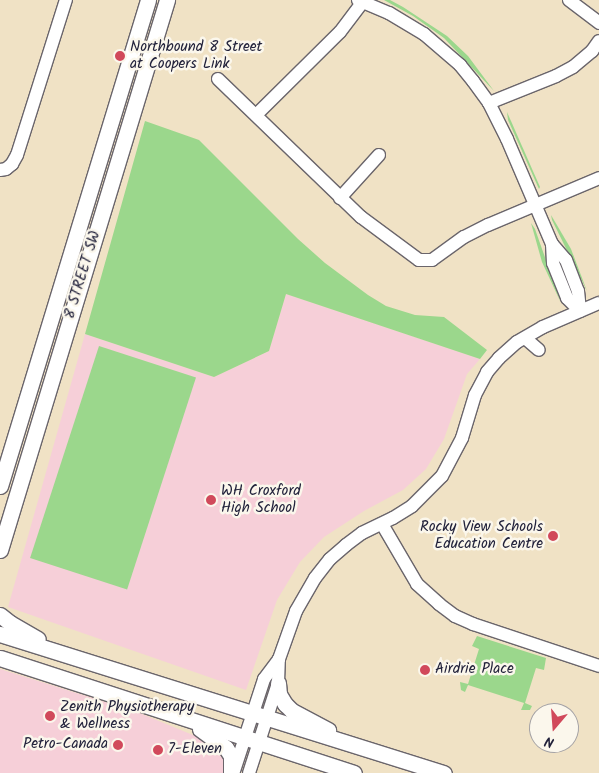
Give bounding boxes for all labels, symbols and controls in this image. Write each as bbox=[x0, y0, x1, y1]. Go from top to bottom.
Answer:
place label: Northbound 8 Street at Coopers Link bbox=[130, 38, 262, 73]
marker: Northbound 8 Street at Coopers Link bbox=[114, 50, 126, 62]
street label: 8 STREET SW bbox=[61, 229, 105, 321]
place label: WH Croxford High School bbox=[221, 482, 301, 517]
marker: WH Croxford High School bbox=[205, 494, 217, 506]
place label: Rocky View Schools Education Centre bbox=[420, 518, 543, 553]
marker: Rocky View Schools Education Centre bbox=[547, 530, 559, 542]
place label: Airdrie Place bbox=[435, 661, 514, 679]
marker: Airdrie Place bbox=[419, 664, 431, 676]
place label: Zenith Physiotherapy & Wellness bbox=[60, 698, 194, 733]
north arrow bbox=[529, 703, 579, 753]
marker: Zenith Physiotherapy & Wellness bbox=[44, 710, 56, 722]
text: N bbox=[542, 729, 557, 753]
place label: Petro-Canada bbox=[23, 736, 108, 754]
marker: Petro-Canada bbox=[112, 739, 124, 751]
place label: 7-Eleven bbox=[168, 741, 222, 759]
marker: 7-Eleven bbox=[152, 744, 164, 756]

